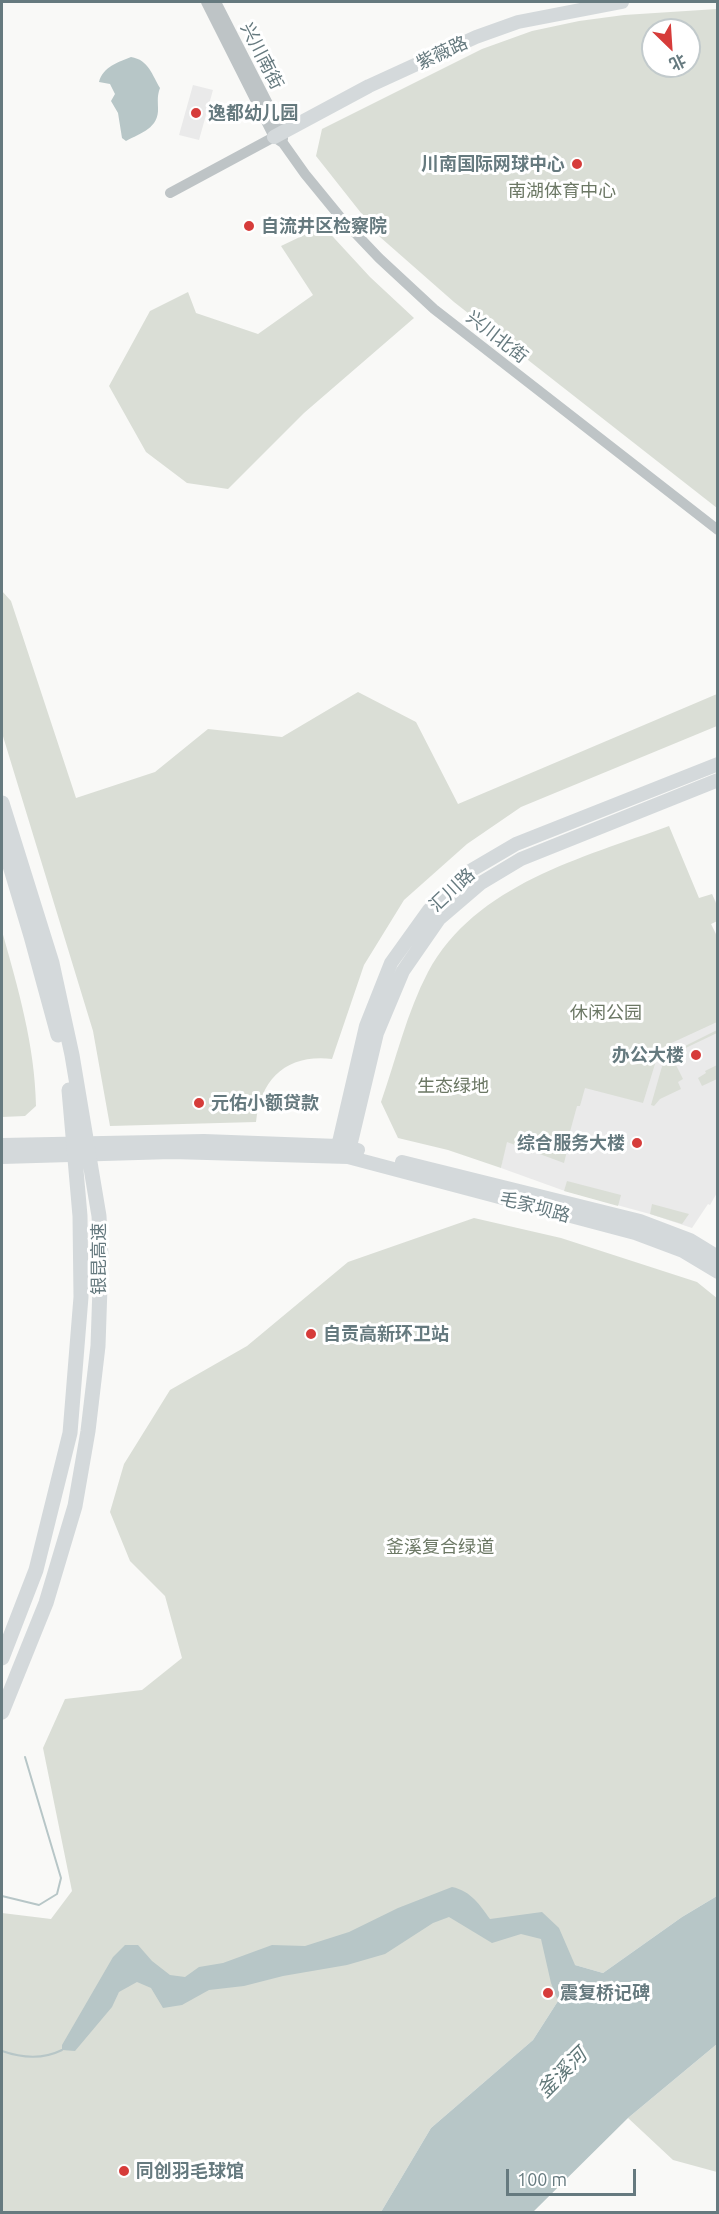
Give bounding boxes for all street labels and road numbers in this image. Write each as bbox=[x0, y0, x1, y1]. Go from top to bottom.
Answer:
street label: 兴川南街 bbox=[236, 19, 288, 93]
street label: 紫薇路 bbox=[413, 32, 471, 74]
street label: 兴川北街 bbox=[462, 306, 532, 368]
street label: 汇川路 bbox=[425, 864, 479, 916]
street label: 毛家坝路 bbox=[497, 1187, 573, 1227]
street label: 银昆高速 bbox=[88, 1223, 110, 1295]

